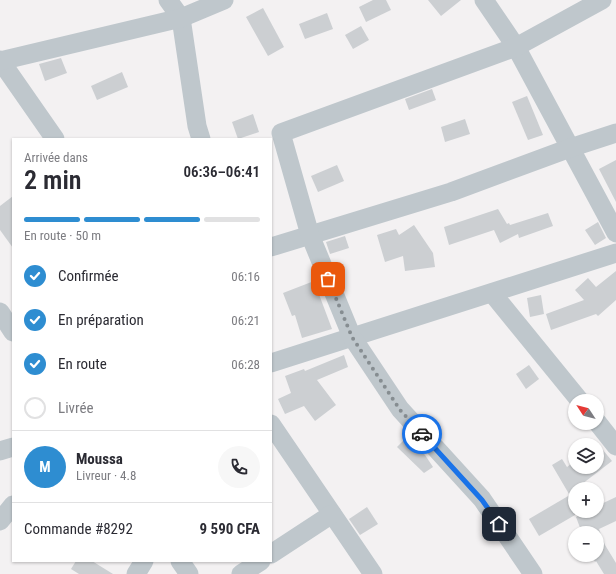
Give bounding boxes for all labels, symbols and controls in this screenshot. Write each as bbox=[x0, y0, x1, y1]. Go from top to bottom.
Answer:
text: Arrivée dans bbox=[24, 150, 88, 165]
text: 06:36–06:41 bbox=[183, 163, 260, 181]
text: 2 min bbox=[24, 165, 82, 195]
text: En route · 50 m bbox=[24, 228, 101, 243]
pin bbox=[311, 262, 345, 296]
icon: check bbox=[24, 265, 46, 287]
text: Confirmée bbox=[58, 267, 119, 285]
icon: bag bbox=[317, 268, 339, 290]
text: 06:16 bbox=[231, 269, 260, 284]
icon: check bbox=[24, 309, 46, 331]
text: En préparation bbox=[58, 311, 144, 329]
text: 06:21 bbox=[231, 313, 260, 328]
icon: check bbox=[24, 353, 46, 375]
text: En route bbox=[58, 355, 107, 373]
text: 06:28 bbox=[231, 357, 260, 372]
north arrow bbox=[568, 394, 604, 430]
map controls bbox=[568, 394, 604, 562]
text: Livrée bbox=[58, 399, 94, 417]
courier bbox=[402, 414, 442, 454]
icon: car bbox=[411, 423, 433, 445]
button: layers bbox=[568, 438, 604, 474]
button: phone bbox=[218, 446, 260, 488]
text: Moussa bbox=[76, 450, 123, 468]
text: M bbox=[39, 458, 51, 476]
text: Livreur · 4.8 bbox=[76, 468, 136, 483]
button: + bbox=[568, 482, 604, 518]
pin bbox=[482, 507, 516, 541]
icon: home bbox=[488, 513, 510, 535]
text: Commande #8292 bbox=[24, 520, 133, 538]
text: 9 590 CFA bbox=[200, 520, 260, 538]
button: − bbox=[568, 526, 604, 562]

